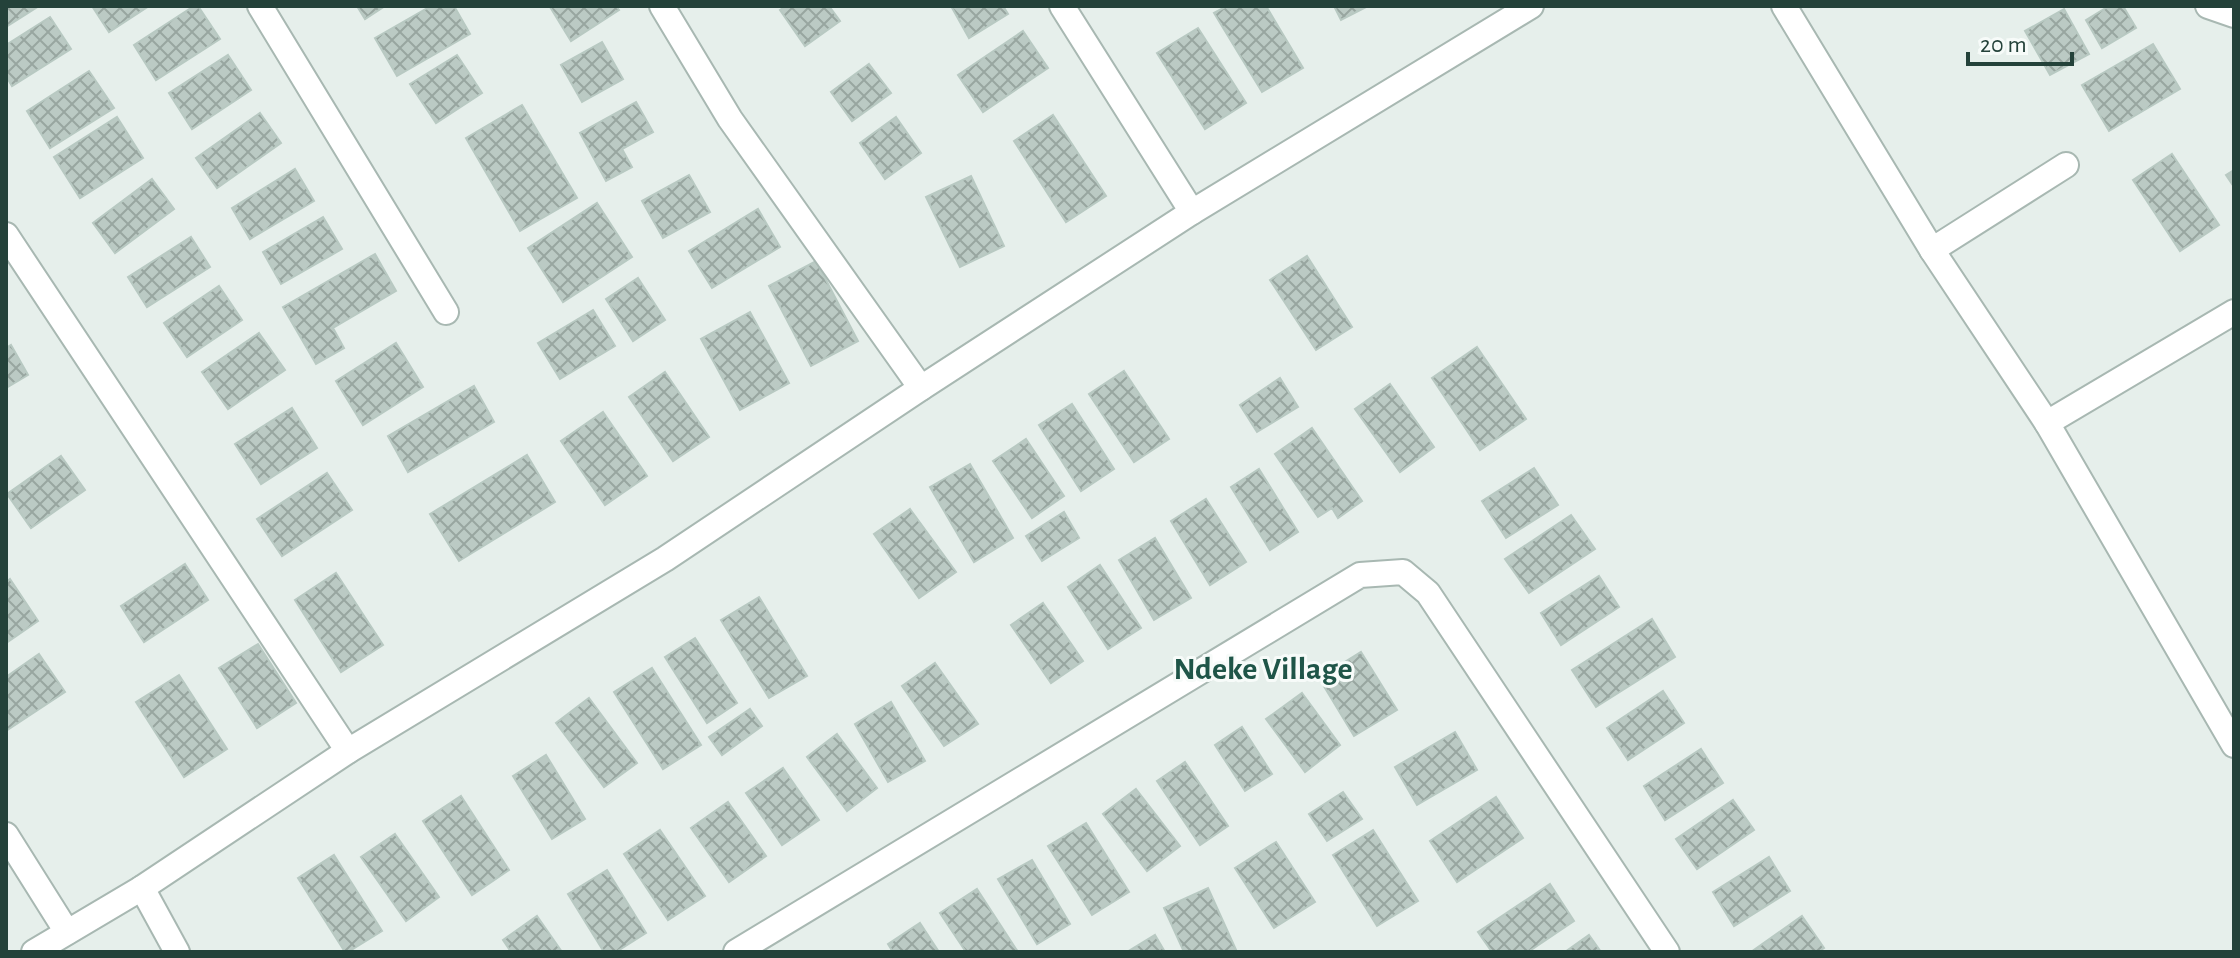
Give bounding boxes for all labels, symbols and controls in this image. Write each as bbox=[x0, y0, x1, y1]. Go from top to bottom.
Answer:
scale bar bbox=[1968, 16, 2072, 66]
text: 20 m bbox=[1980, 33, 2027, 57]
district label: Ndeke Village bbox=[1173, 653, 1353, 685]

